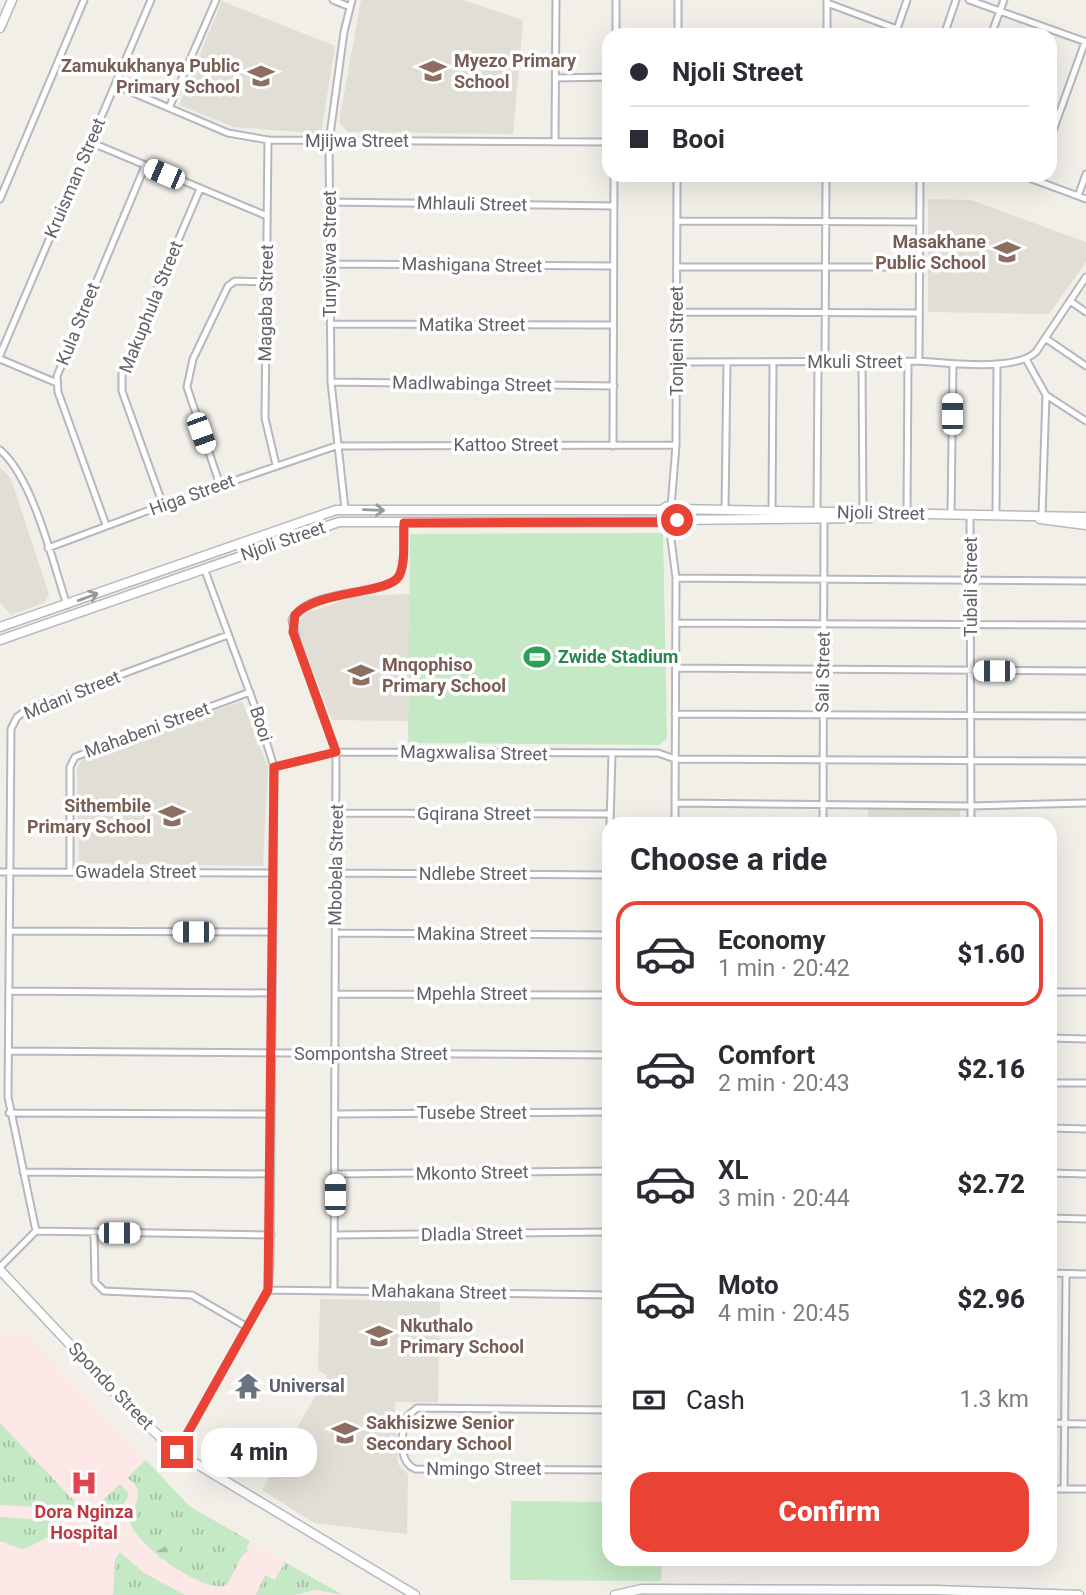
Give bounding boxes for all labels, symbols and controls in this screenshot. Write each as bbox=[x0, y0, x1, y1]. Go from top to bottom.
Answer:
place label: Myezo Primary School bbox=[454, 50, 577, 92]
place label: Zamukukhanya Public Primary School bbox=[61, 55, 240, 97]
school or university icon: Myezo Primary School bbox=[418, 56, 448, 86]
text: Njoli Street bbox=[672, 57, 803, 87]
school or university icon: Zamukukhanya Public Primary School bbox=[246, 61, 276, 91]
street label: Kruisman Street bbox=[40, 114, 109, 241]
text: Booi bbox=[672, 124, 725, 154]
street label: Mjijwa Street bbox=[305, 130, 409, 151]
car bbox=[141, 156, 188, 192]
street label: Tunyiswa Street bbox=[319, 190, 340, 318]
street label: Mhlauli Street bbox=[417, 192, 528, 215]
place label: Masakhane Public School bbox=[875, 231, 986, 273]
school or university icon: Masakhane Public School bbox=[992, 237, 1022, 267]
street label: Makuphula Street bbox=[114, 238, 187, 376]
street label: Magaba Street bbox=[254, 244, 277, 362]
street label: Mashigana Street bbox=[402, 253, 543, 276]
street label: Kula Street bbox=[51, 279, 104, 368]
street label: Tonjeni Street bbox=[666, 286, 687, 396]
street label: Matika Street bbox=[419, 314, 525, 335]
street label: Mkuli Street bbox=[807, 351, 903, 372]
street label: Madlwabinga Street bbox=[392, 372, 552, 395]
car bbox=[942, 393, 963, 435]
car bbox=[184, 410, 219, 456]
street label: Kattoo Street bbox=[453, 434, 559, 455]
street label: Higa Street bbox=[146, 469, 237, 520]
street label: Njoli Street bbox=[837, 501, 925, 524]
one-way arrow bbox=[362, 503, 385, 516]
route start bbox=[661, 504, 693, 536]
street label: Njoli Street bbox=[238, 516, 328, 565]
street label: Tubali Street bbox=[960, 537, 981, 637]
one-way arrow bbox=[76, 590, 98, 603]
street label: Sali Street bbox=[811, 631, 834, 713]
sports icon: Zwide Stadium bbox=[522, 642, 552, 672]
place label: Zwide Stadium bbox=[558, 646, 678, 667]
place label: Mnqophiso Primary School bbox=[382, 654, 506, 696]
school or university icon: Mnqophiso Primary School bbox=[346, 660, 376, 690]
car bbox=[974, 661, 1016, 682]
street label: Mdani Street bbox=[21, 666, 123, 723]
street label: Mahabeni Street bbox=[82, 697, 212, 762]
street label: Booi bbox=[246, 703, 277, 744]
street label: Magxwalisa Street bbox=[400, 741, 548, 764]
place label: Sithembile Primary School bbox=[27, 795, 151, 837]
school or university icon: Sithembile Primary School bbox=[157, 801, 187, 831]
street label: Gqirana Street bbox=[417, 803, 531, 824]
street label: Mbobela Street bbox=[324, 804, 347, 926]
text: Choose a ride bbox=[630, 840, 827, 878]
street label: Gwadela Street bbox=[75, 861, 197, 882]
street label: Ndlebe Street bbox=[419, 863, 527, 884]
car bbox=[173, 922, 215, 943]
icon: car bbox=[634, 922, 697, 985]
street label: Makina Street bbox=[417, 923, 527, 944]
text: Economy bbox=[718, 925, 825, 955]
text: $1.60 bbox=[957, 939, 1025, 969]
text: 1 min · 20:42 bbox=[718, 955, 850, 982]
street label: Mpehla Street bbox=[416, 983, 528, 1004]
icon: car bbox=[634, 1037, 697, 1100]
text: Comfort bbox=[718, 1040, 815, 1070]
street label: Sompontsha Street bbox=[294, 1043, 448, 1064]
text: $2.16 bbox=[957, 1054, 1025, 1084]
text: 2 min · 20:43 bbox=[718, 1070, 850, 1097]
street label: Tusebe Street bbox=[417, 1102, 527, 1123]
icon: car bbox=[634, 1152, 697, 1215]
text: XL bbox=[718, 1155, 749, 1185]
street label: Mkonto Street bbox=[415, 1161, 529, 1184]
text: $2.72 bbox=[957, 1169, 1025, 1199]
car bbox=[325, 1174, 346, 1216]
text: 3 min · 20:44 bbox=[718, 1185, 850, 1212]
street label: Dladla Street bbox=[421, 1222, 523, 1245]
car bbox=[99, 1223, 141, 1244]
icon: car bbox=[634, 1267, 697, 1330]
text: Moto bbox=[718, 1270, 779, 1300]
street label: Mahakana Street bbox=[371, 1280, 507, 1303]
text: $2.96 bbox=[957, 1284, 1025, 1314]
text: 4 min · 20:45 bbox=[718, 1300, 850, 1327]
place label: Nkuthalo Primary School bbox=[400, 1315, 524, 1357]
school or university icon: Nkuthalo Primary School bbox=[364, 1321, 394, 1351]
street label: Spondo Street bbox=[64, 1338, 158, 1434]
temple icon: Universal bbox=[233, 1371, 263, 1401]
place label: Universal bbox=[269, 1375, 345, 1396]
icon: cash bbox=[630, 1381, 668, 1419]
text: Cash bbox=[686, 1385, 745, 1415]
text: 1.3 km bbox=[960, 1386, 1029, 1413]
place label: Sakhisizwe Senior Secondary School bbox=[366, 1412, 515, 1454]
school or university icon: Sakhisizwe Senior Secondary School bbox=[330, 1418, 360, 1448]
callout: 4 min bbox=[202, 1428, 317, 1476]
route end bbox=[161, 1436, 193, 1468]
text: 4 min bbox=[230, 1439, 288, 1466]
street label: Nmingo Street bbox=[426, 1458, 542, 1479]
hospital icon: Dora Nginza Hospital bbox=[69, 1468, 99, 1498]
button: Confirm bbox=[630, 1472, 1029, 1552]
place label: Dora Nginza Hospital bbox=[35, 1501, 134, 1543]

